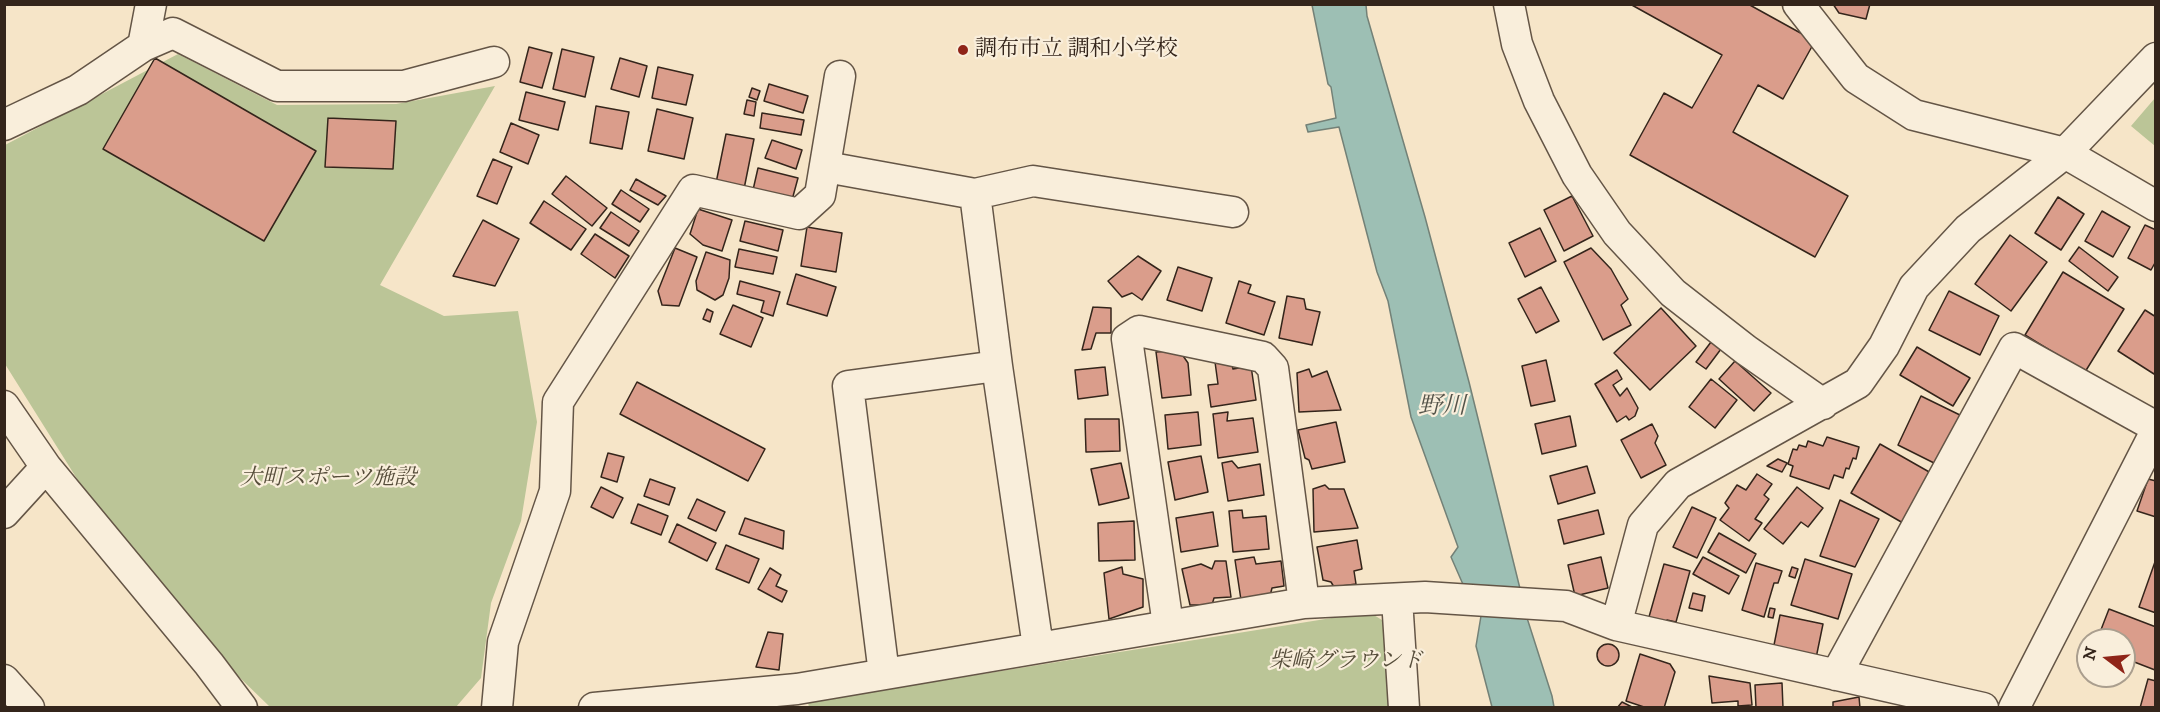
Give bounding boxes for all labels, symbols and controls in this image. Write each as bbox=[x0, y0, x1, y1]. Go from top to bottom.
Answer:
place label: 調布市立 調和小学校 bbox=[975, 37, 1178, 63]
marker: 調布市立 調和小学校 bbox=[956, 43, 970, 57]
water label: 野川 bbox=[1418, 394, 1466, 422]
park label: 大町スポーツ施設 bbox=[240, 466, 416, 492]
north arrow bbox=[2076, 628, 2136, 688]
text: N bbox=[2079, 645, 2102, 663]
park label: 柴崎グラウンド bbox=[1269, 649, 1423, 675]

